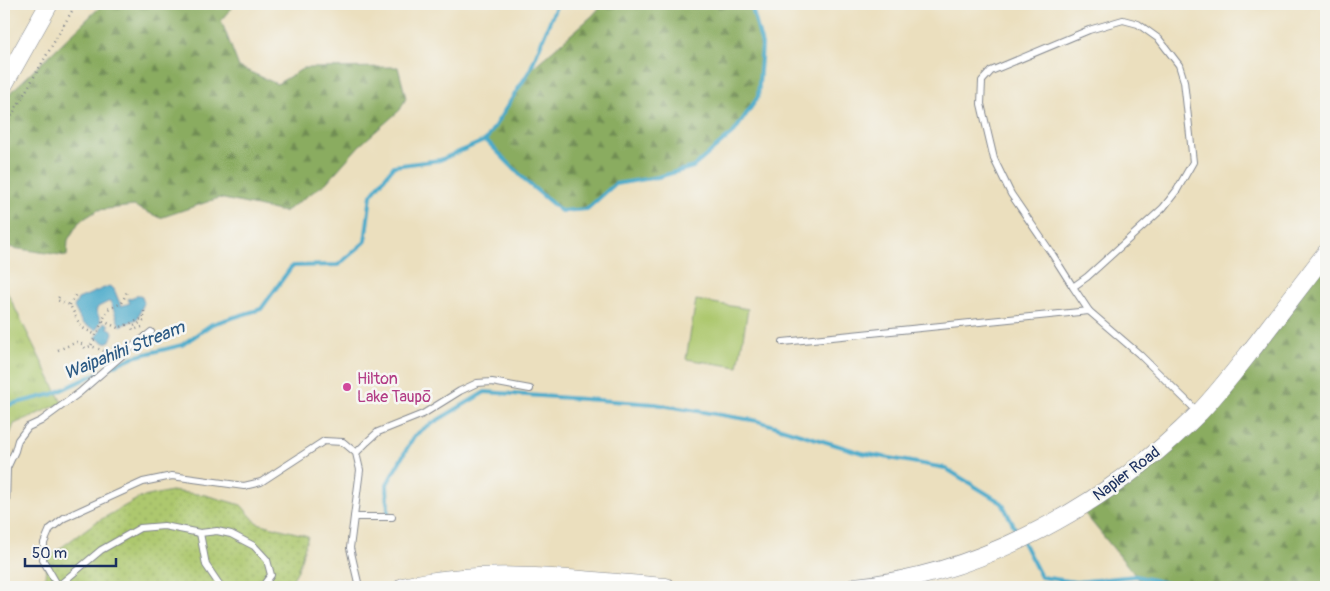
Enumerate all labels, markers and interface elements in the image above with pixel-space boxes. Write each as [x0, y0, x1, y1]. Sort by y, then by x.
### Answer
water label: Waipahihi Stream [60, 315, 189, 385]
place label: Hilton Lake Taupō [357, 369, 431, 407]
marker: Hilton Lake Taupō [341, 381, 353, 393]
street label: Napier Road [1089, 442, 1164, 506]
scale bar [25, 536, 116, 568]
text: 50 m [32, 544, 67, 563]

